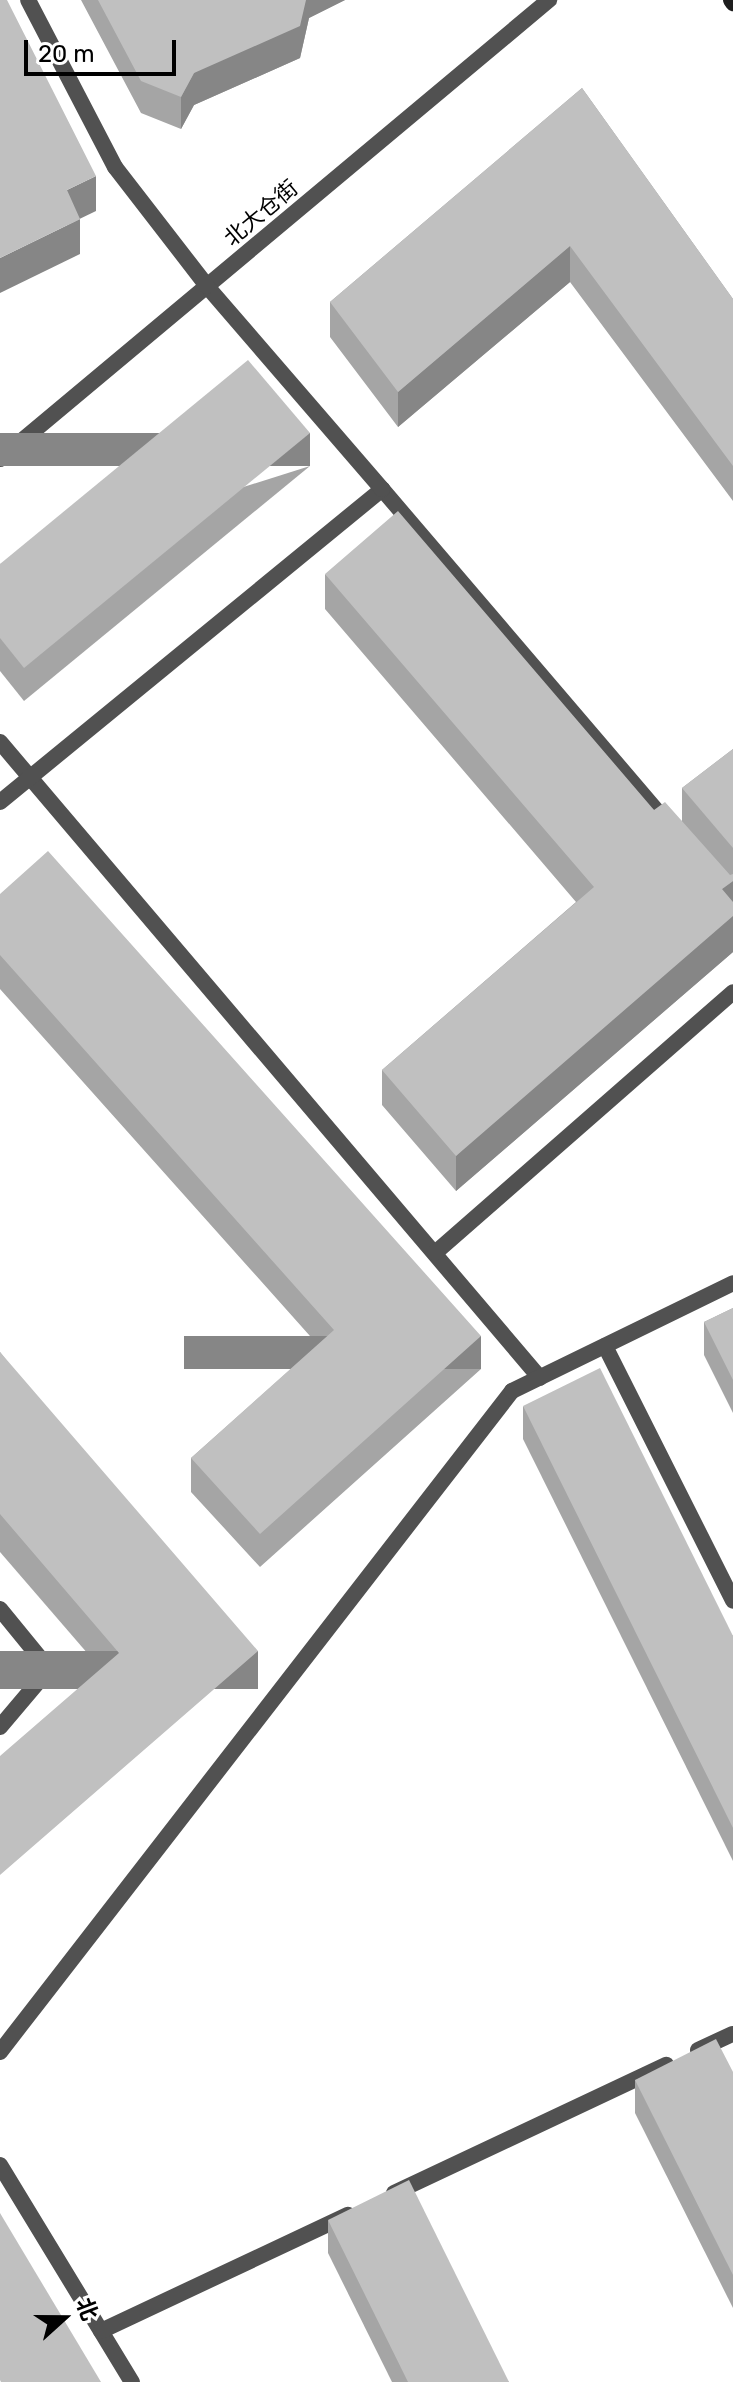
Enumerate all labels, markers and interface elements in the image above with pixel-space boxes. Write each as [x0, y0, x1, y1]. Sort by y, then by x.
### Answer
scale bar [28, 24, 180, 74]
text: 20 m [38, 40, 95, 68]
street label: 北大仓街 [219, 175, 303, 251]
north arrow [24, 2278, 104, 2358]
text: 北 [70, 2294, 103, 2324]

